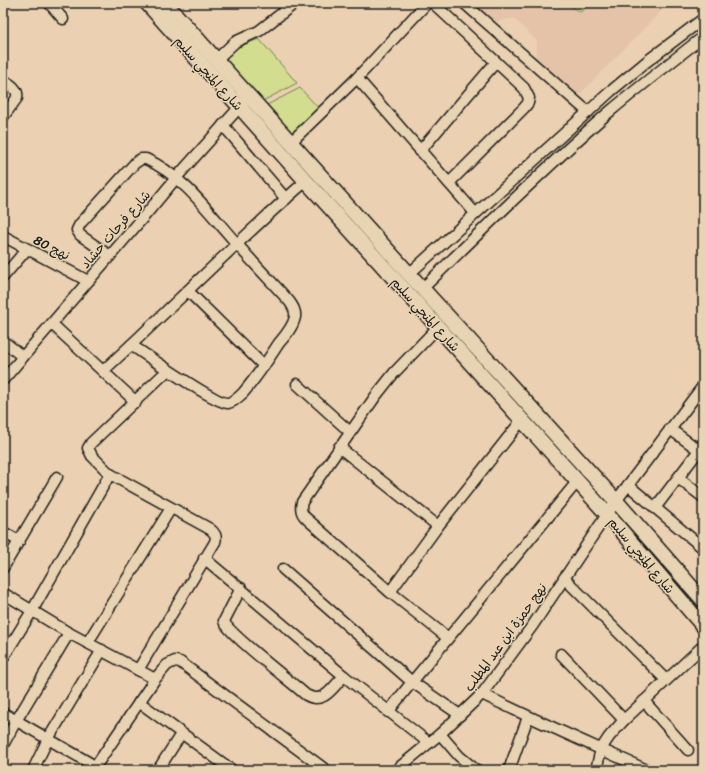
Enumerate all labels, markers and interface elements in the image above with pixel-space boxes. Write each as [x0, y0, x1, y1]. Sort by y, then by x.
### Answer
street label: شارع المنجي سليم [168, 30, 249, 116]
street label: شارع فرحات حشاد [74, 185, 156, 274]
street label: نهج 80 [29, 228, 74, 266]
street label: شارع المنجي سليم [385, 271, 466, 357]
street label: شارع المنجي سليم [602, 512, 681, 599]
street label: نهج حمزة ابن عبد المطلب [458, 578, 553, 697]

